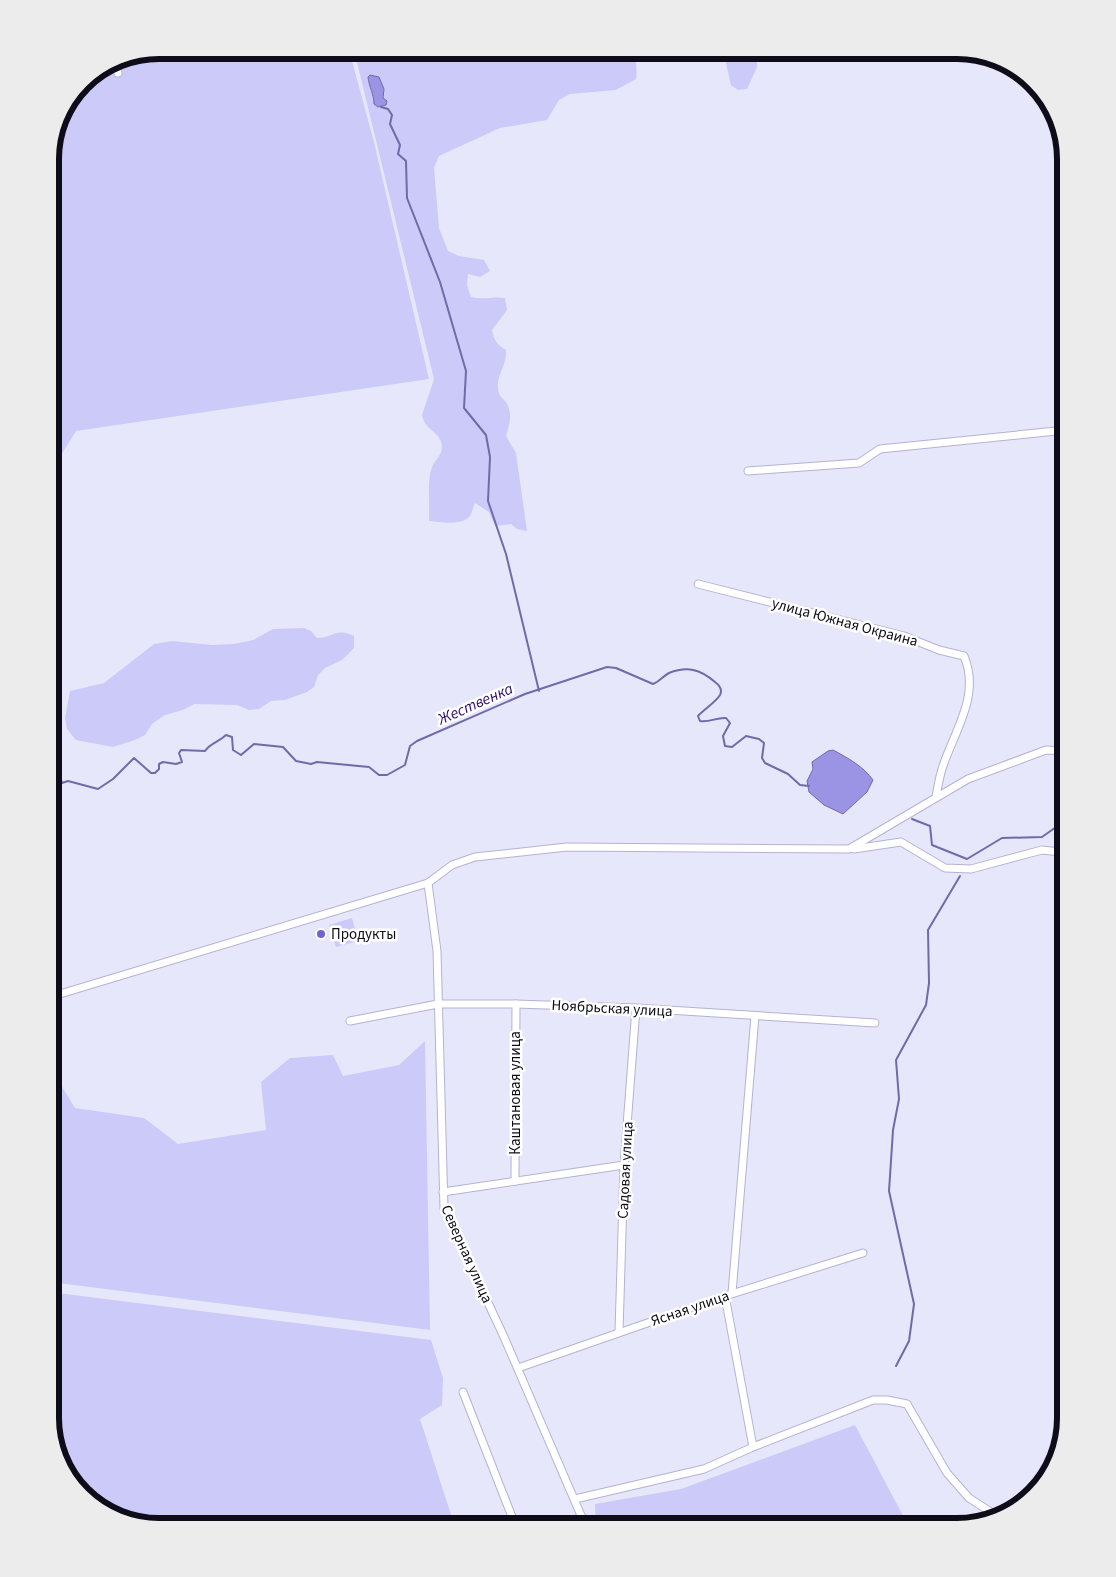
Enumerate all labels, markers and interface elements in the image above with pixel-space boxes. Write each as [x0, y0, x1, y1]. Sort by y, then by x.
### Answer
street label: улица Южная Окраина [769, 593, 920, 652]
water label: Жественка [433, 677, 517, 731]
place label: Продукты [331, 924, 396, 945]
marker: Продукты [315, 928, 327, 940]
street label: Ноябрьская улица [551, 995, 673, 1022]
street label: Каштановая улица [505, 1031, 526, 1155]
street label: Садовая улица [612, 1121, 639, 1219]
street label: Северная улица [436, 1202, 498, 1307]
street label: Ясная улица [648, 1285, 732, 1332]

